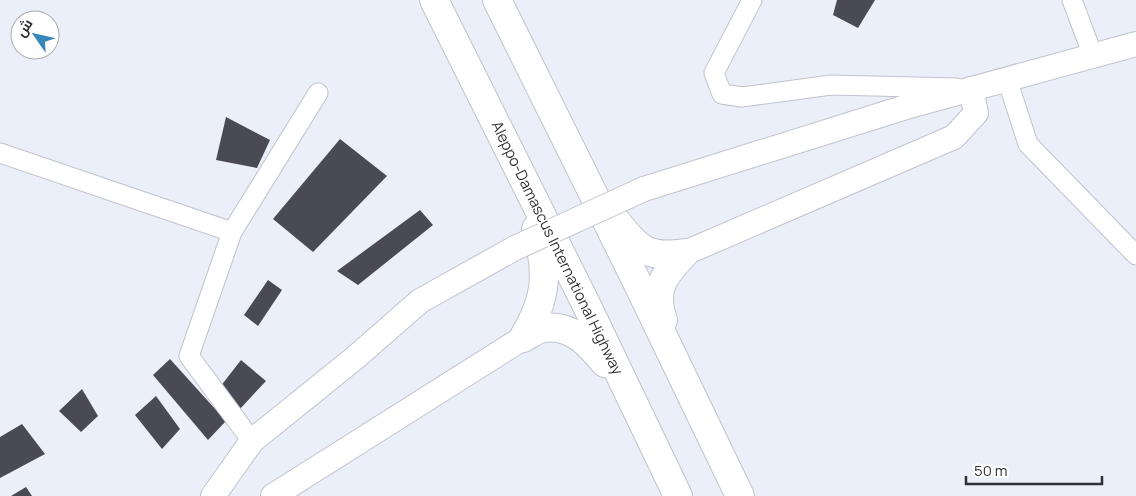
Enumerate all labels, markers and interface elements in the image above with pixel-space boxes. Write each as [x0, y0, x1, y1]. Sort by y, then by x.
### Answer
north arrow [10, 10, 60, 60]
text: ش [11, 15, 37, 40]
street label: Aleppo-Damascus International Highway [487, 117, 628, 378]
scale bar [966, 454, 1102, 486]
text: 50 m [974, 460, 1008, 481]

